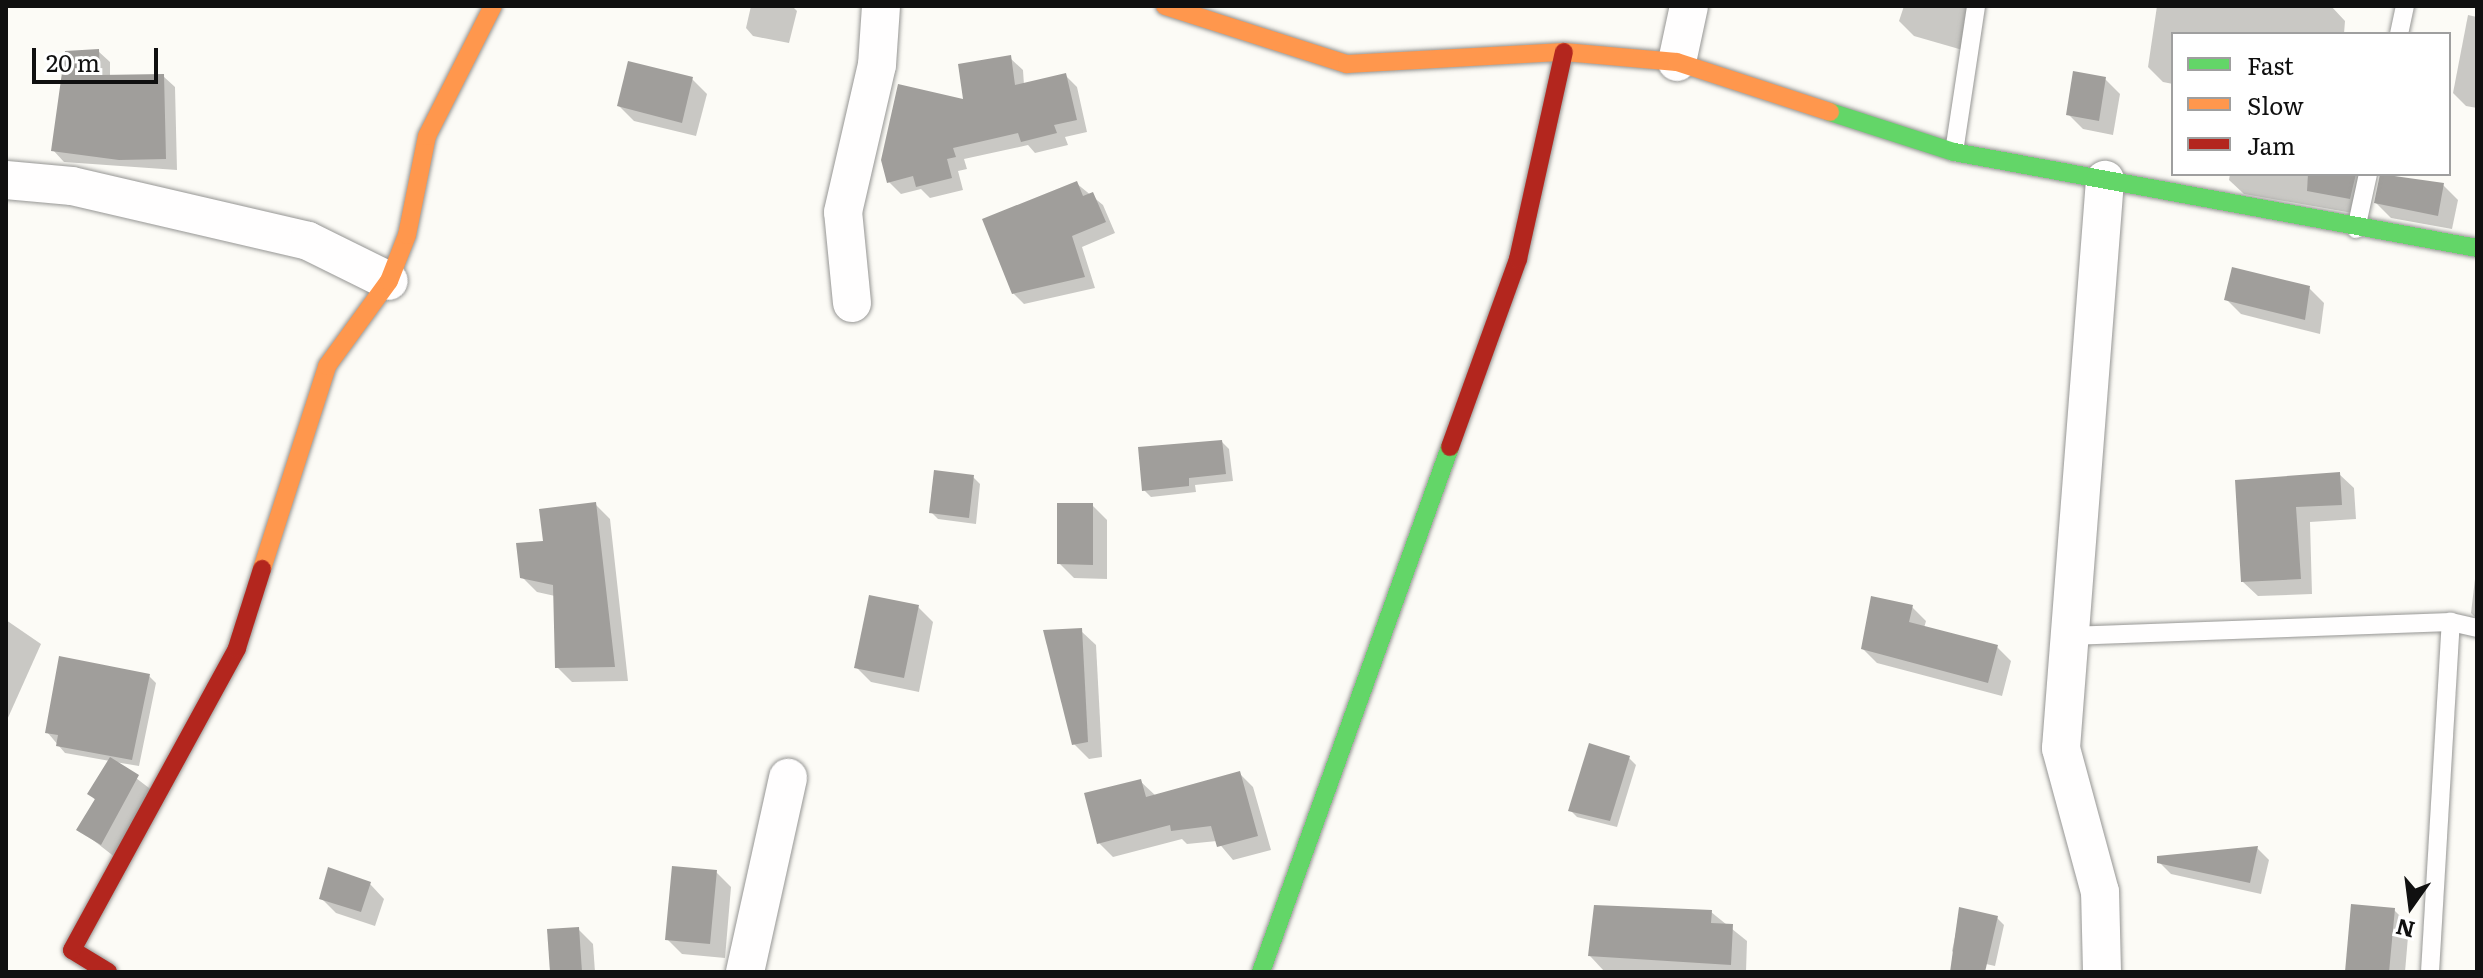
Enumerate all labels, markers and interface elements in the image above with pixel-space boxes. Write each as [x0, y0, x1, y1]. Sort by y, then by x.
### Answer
scale bar [36, 32, 162, 82]
legend [2171, 32, 2451, 176]
text: 20 m [46, 44, 100, 79]
text: Fast [2247, 47, 2294, 82]
text: Slow [2247, 87, 2304, 122]
text: Jam [2247, 127, 2295, 162]
north arrow [2371, 866, 2451, 946]
text: N [2392, 912, 2418, 948]

